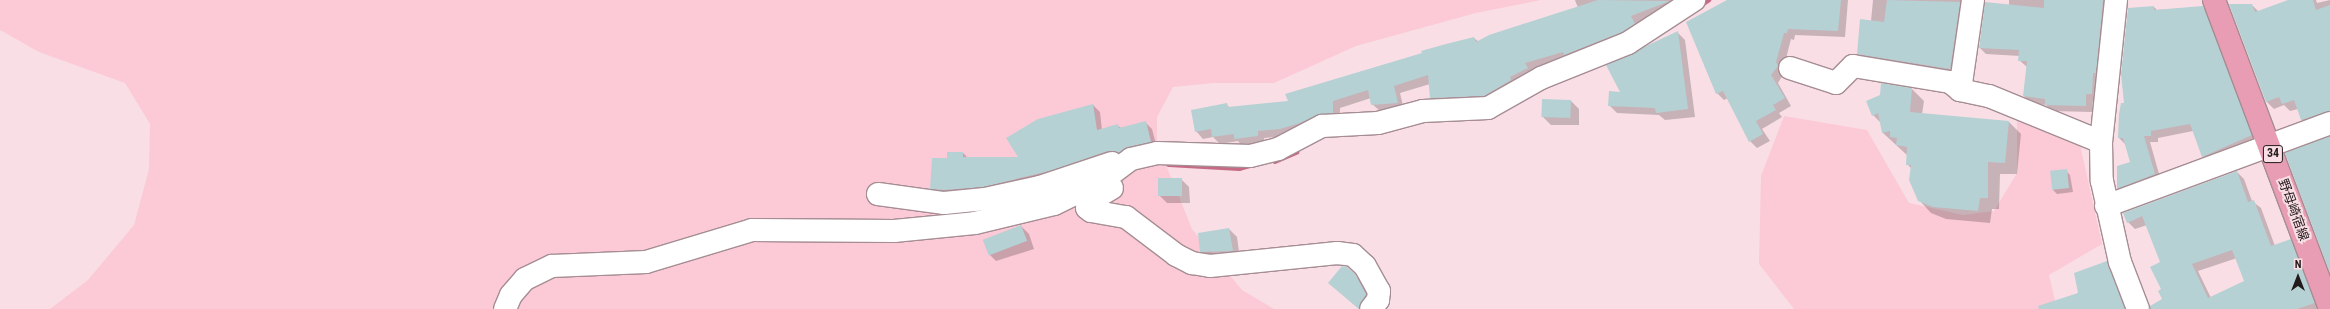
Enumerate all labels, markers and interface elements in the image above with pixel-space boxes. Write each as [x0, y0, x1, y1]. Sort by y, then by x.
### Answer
road number: 34 [2262, 144, 2284, 164]
street label: 野母崎宿線 [2275, 177, 2311, 243]
north arrow [2278, 257, 2318, 297]
text: N [2295, 258, 2301, 271]

